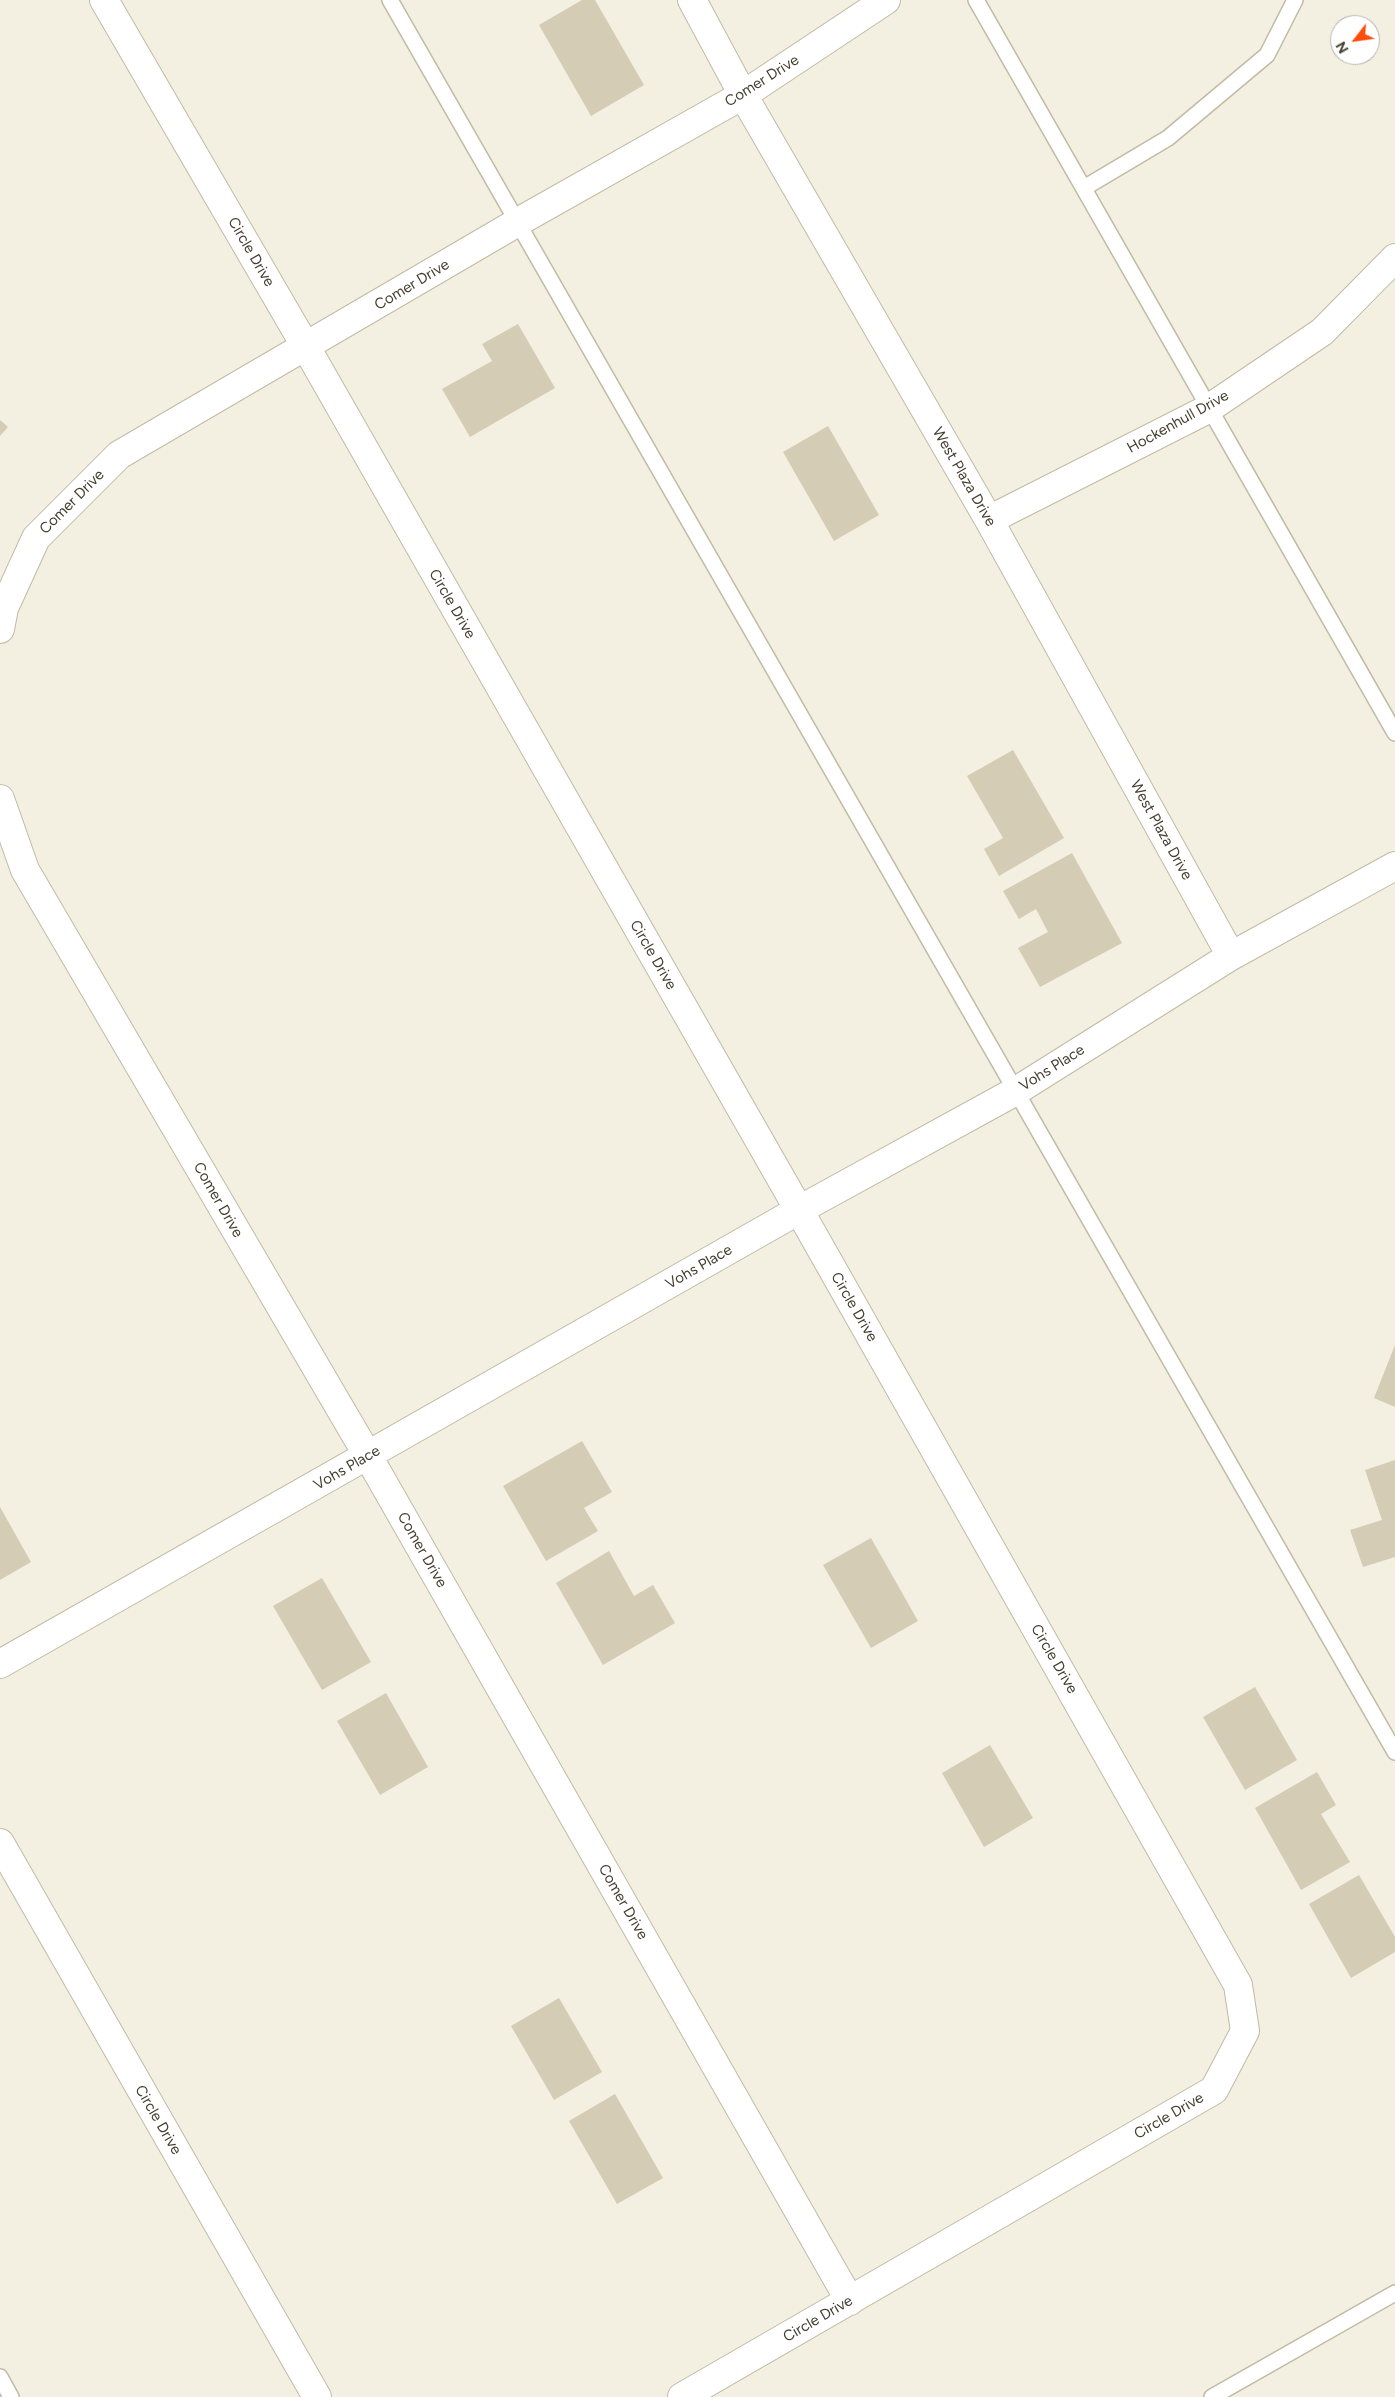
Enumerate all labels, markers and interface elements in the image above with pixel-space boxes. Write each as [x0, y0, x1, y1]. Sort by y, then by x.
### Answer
north arrow [1330, 15, 1380, 65]
text: N [1332, 38, 1353, 56]
street label: Comer Drive [722, 51, 802, 111]
street label: Circle Drive [224, 214, 278, 290]
street label: Comer Drive [371, 256, 453, 314]
street label: Hockenhull Drive [1124, 387, 1232, 457]
street label: West Plaza Drive [928, 424, 1000, 530]
street label: Comer Drive [36, 466, 108, 538]
street label: Circle Drive [425, 566, 479, 642]
street label: West Plaza Drive [1126, 777, 1196, 883]
street label: Circle Drive [626, 917, 680, 993]
street label: Vohs Place [1016, 1041, 1088, 1095]
street label: Comer Drive [189, 1159, 247, 1241]
street label: Vohs Place [663, 1241, 735, 1293]
street label: Circle Drive [827, 1269, 881, 1345]
street label: Vohs Place [311, 1442, 383, 1494]
street label: Comer Drive [393, 1509, 451, 1591]
street label: Circle Drive [1027, 1621, 1081, 1697]
street label: Comer Drive [594, 1861, 652, 1943]
street label: Circle Drive [131, 2082, 185, 2158]
street label: Circle Drive [1131, 2089, 1207, 2143]
street label: Circle Drive [780, 2292, 856, 2346]

